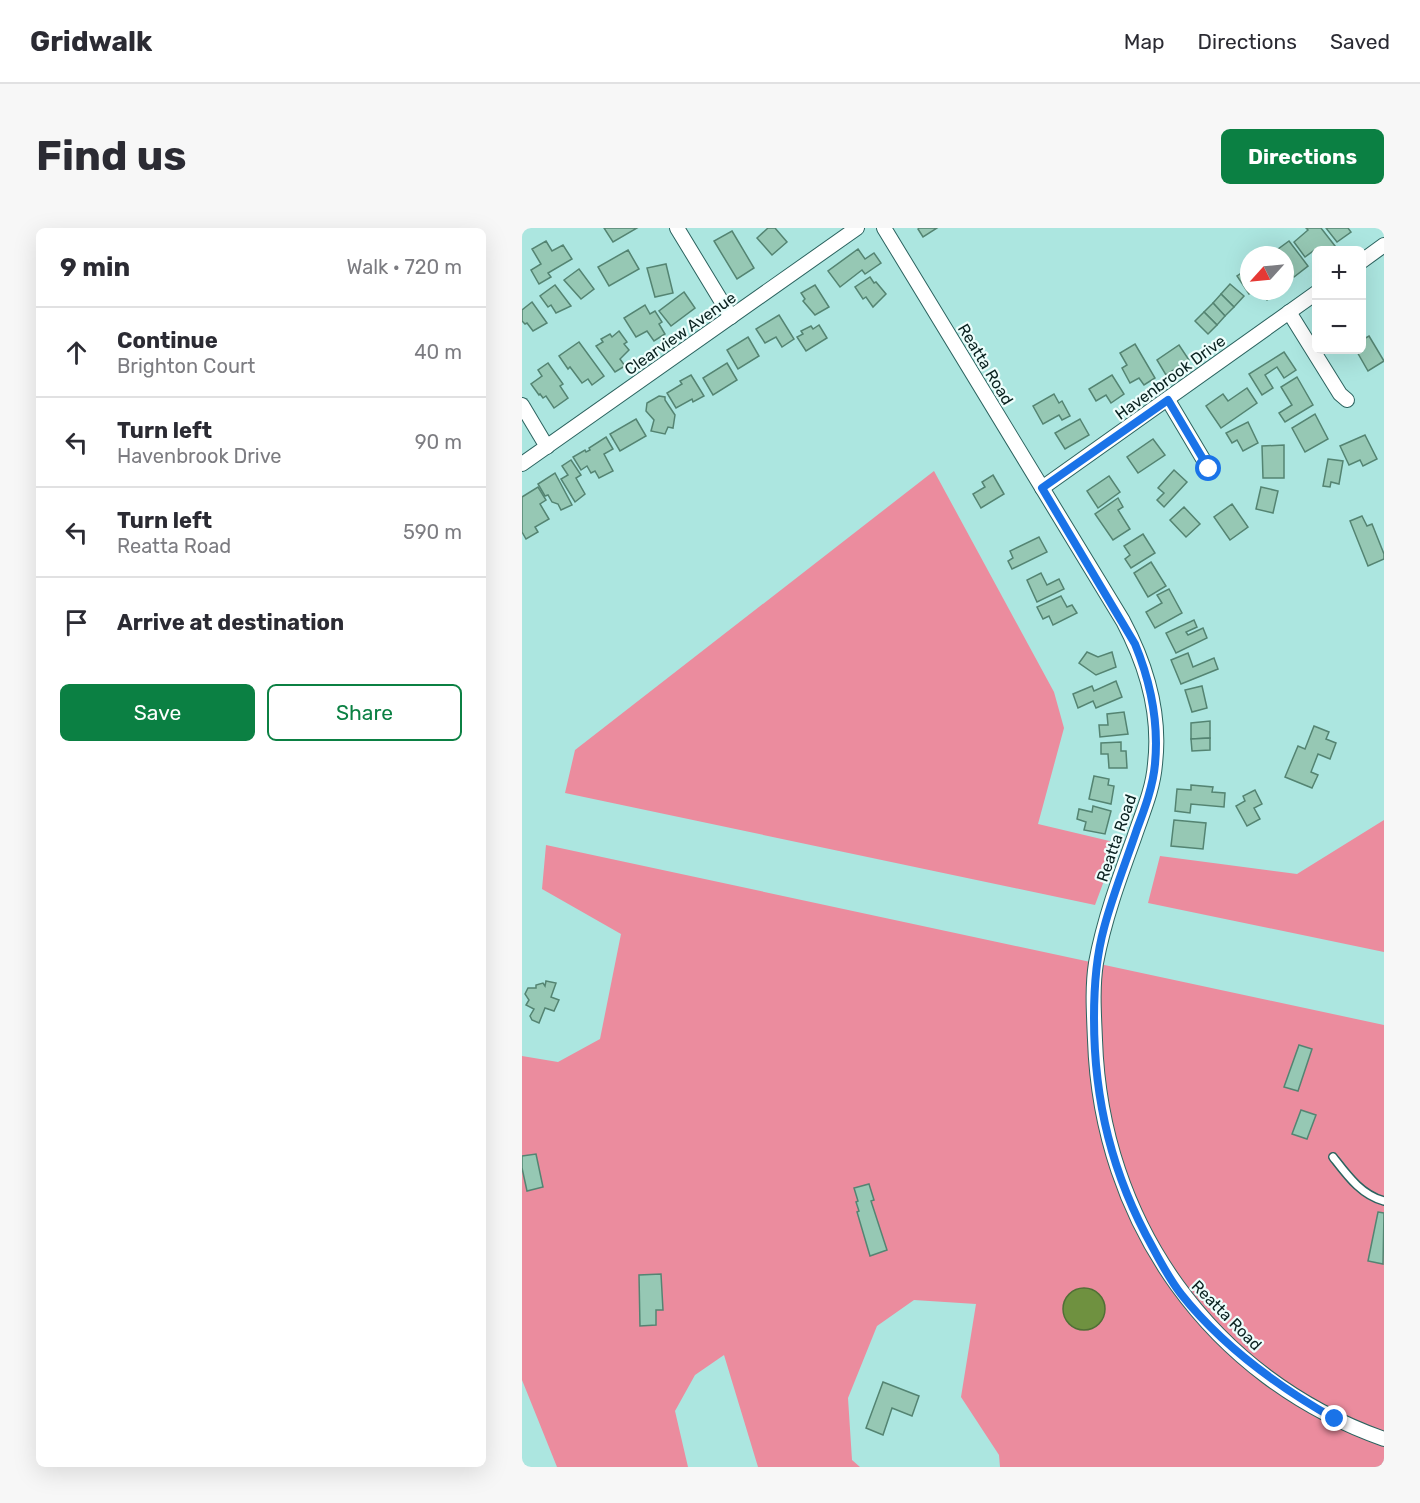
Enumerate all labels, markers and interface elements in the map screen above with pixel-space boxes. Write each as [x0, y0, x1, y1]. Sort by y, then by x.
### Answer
text: Gridwalk [30, 25, 152, 58]
text: Map [1124, 29, 1165, 54]
text: Directions [1198, 29, 1297, 54]
text: Saved [1330, 29, 1390, 54]
button: Directions [1221, 129, 1384, 184]
text: Find us [36, 131, 187, 181]
north arrow [1240, 246, 1294, 300]
map controls [1312, 246, 1366, 354]
button: + [1312, 246, 1366, 300]
text: 9 min [60, 252, 130, 283]
text: Walk · 720 m [347, 255, 462, 279]
street label: Clearview Avenue [621, 288, 740, 379]
button: − [1312, 300, 1366, 354]
street label: Reatta Road [954, 320, 1017, 408]
text: Continue [117, 327, 218, 354]
street label: Havenbrook Drive [1111, 331, 1229, 424]
icon: ahead [60, 336, 93, 369]
text: 40 m [414, 340, 462, 364]
text: Brighton Court [117, 354, 255, 378]
text: Turn left [117, 417, 212, 444]
icon: left [60, 426, 93, 459]
text: 90 m [415, 430, 462, 454]
text: Havenbrook Drive [117, 444, 282, 468]
route start [1195, 455, 1221, 481]
text: Turn left [117, 507, 212, 534]
icon: left [60, 516, 93, 549]
text: 590 m [403, 520, 462, 544]
text: Reatta Road [117, 534, 231, 558]
icon: arrive [60, 606, 93, 639]
text: Arrive at destination [117, 609, 344, 636]
button: Save [60, 684, 255, 741]
button: Share [267, 684, 462, 741]
street label: Reatta Road [1093, 792, 1140, 884]
street label: Reatta Road [1188, 1276, 1266, 1354]
route end [1321, 1405, 1347, 1431]

